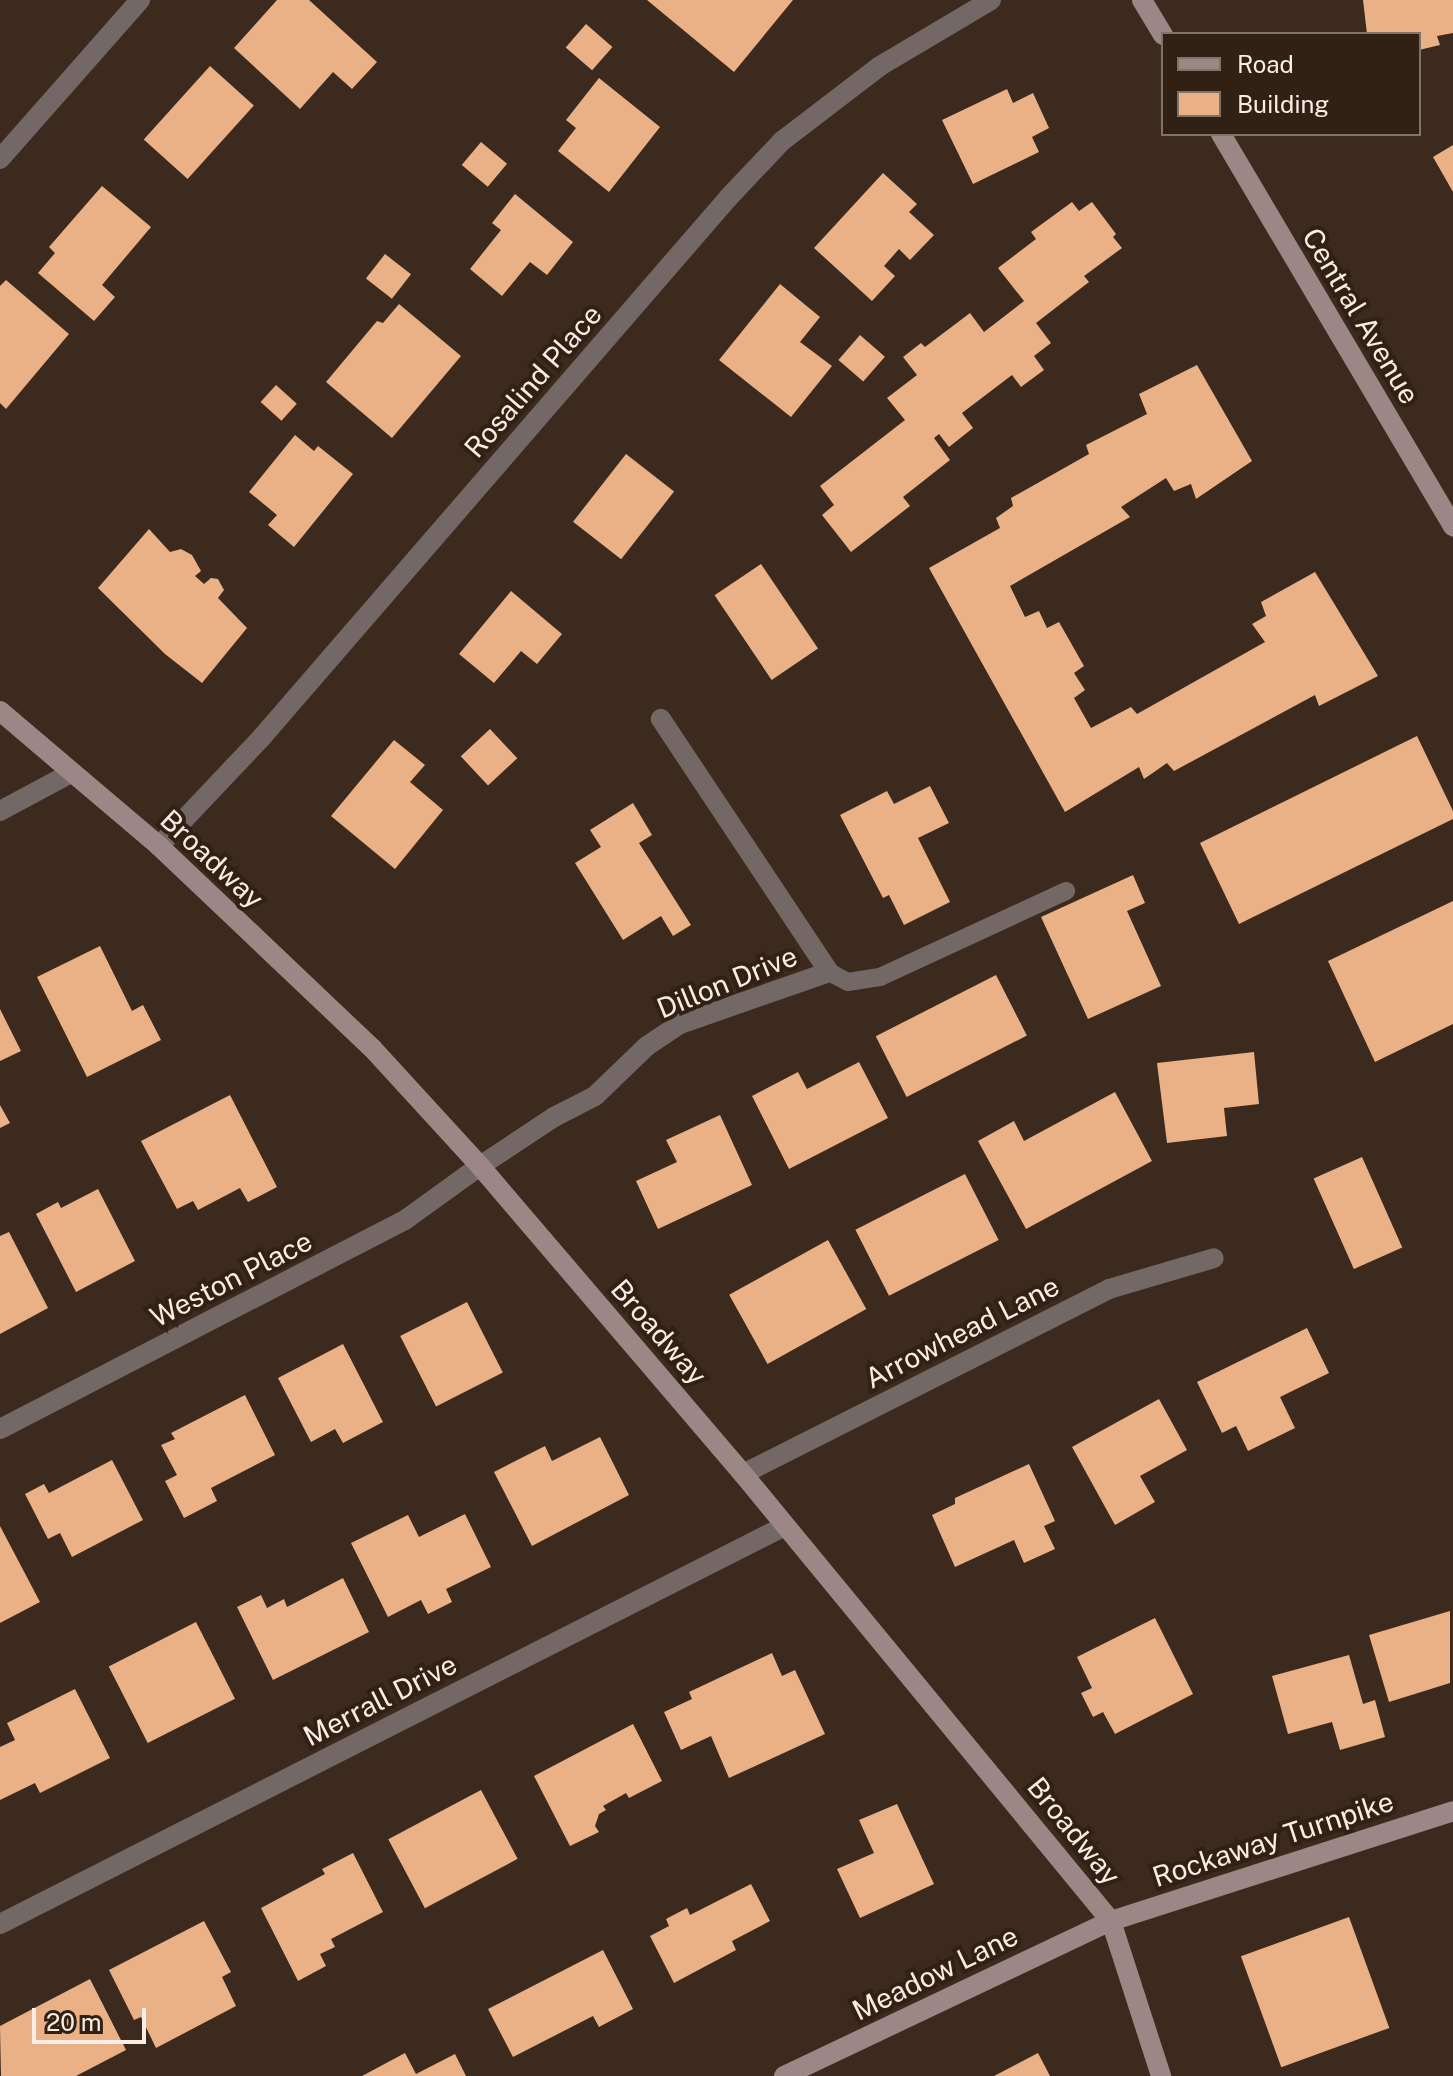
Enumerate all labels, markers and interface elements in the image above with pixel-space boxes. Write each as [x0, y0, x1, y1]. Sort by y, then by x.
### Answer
legend [1161, 32, 1421, 136]
text: Road [1237, 50, 1294, 78]
text: Building [1237, 90, 1329, 118]
street label: Central Avenue [1295, 222, 1427, 410]
street label: Rosalind Place [457, 298, 609, 464]
street label: Broadway [153, 803, 271, 915]
street label: Dillon Drive [652, 939, 802, 1025]
street label: Weston Place [145, 1224, 317, 1334]
street label: Arrowhead Lane [859, 1269, 1065, 1395]
street label: Broadway [604, 1272, 714, 1392]
street label: Merrall Drive [298, 1647, 462, 1753]
street label: Broadway [1020, 1770, 1128, 1892]
street label: Rockaway Turnpike [1148, 1784, 1398, 1894]
street label: Meadow Lane [847, 1918, 1023, 2028]
scale bar [36, 1992, 150, 2042]
text: 20 m [46, 2008, 102, 2036]

